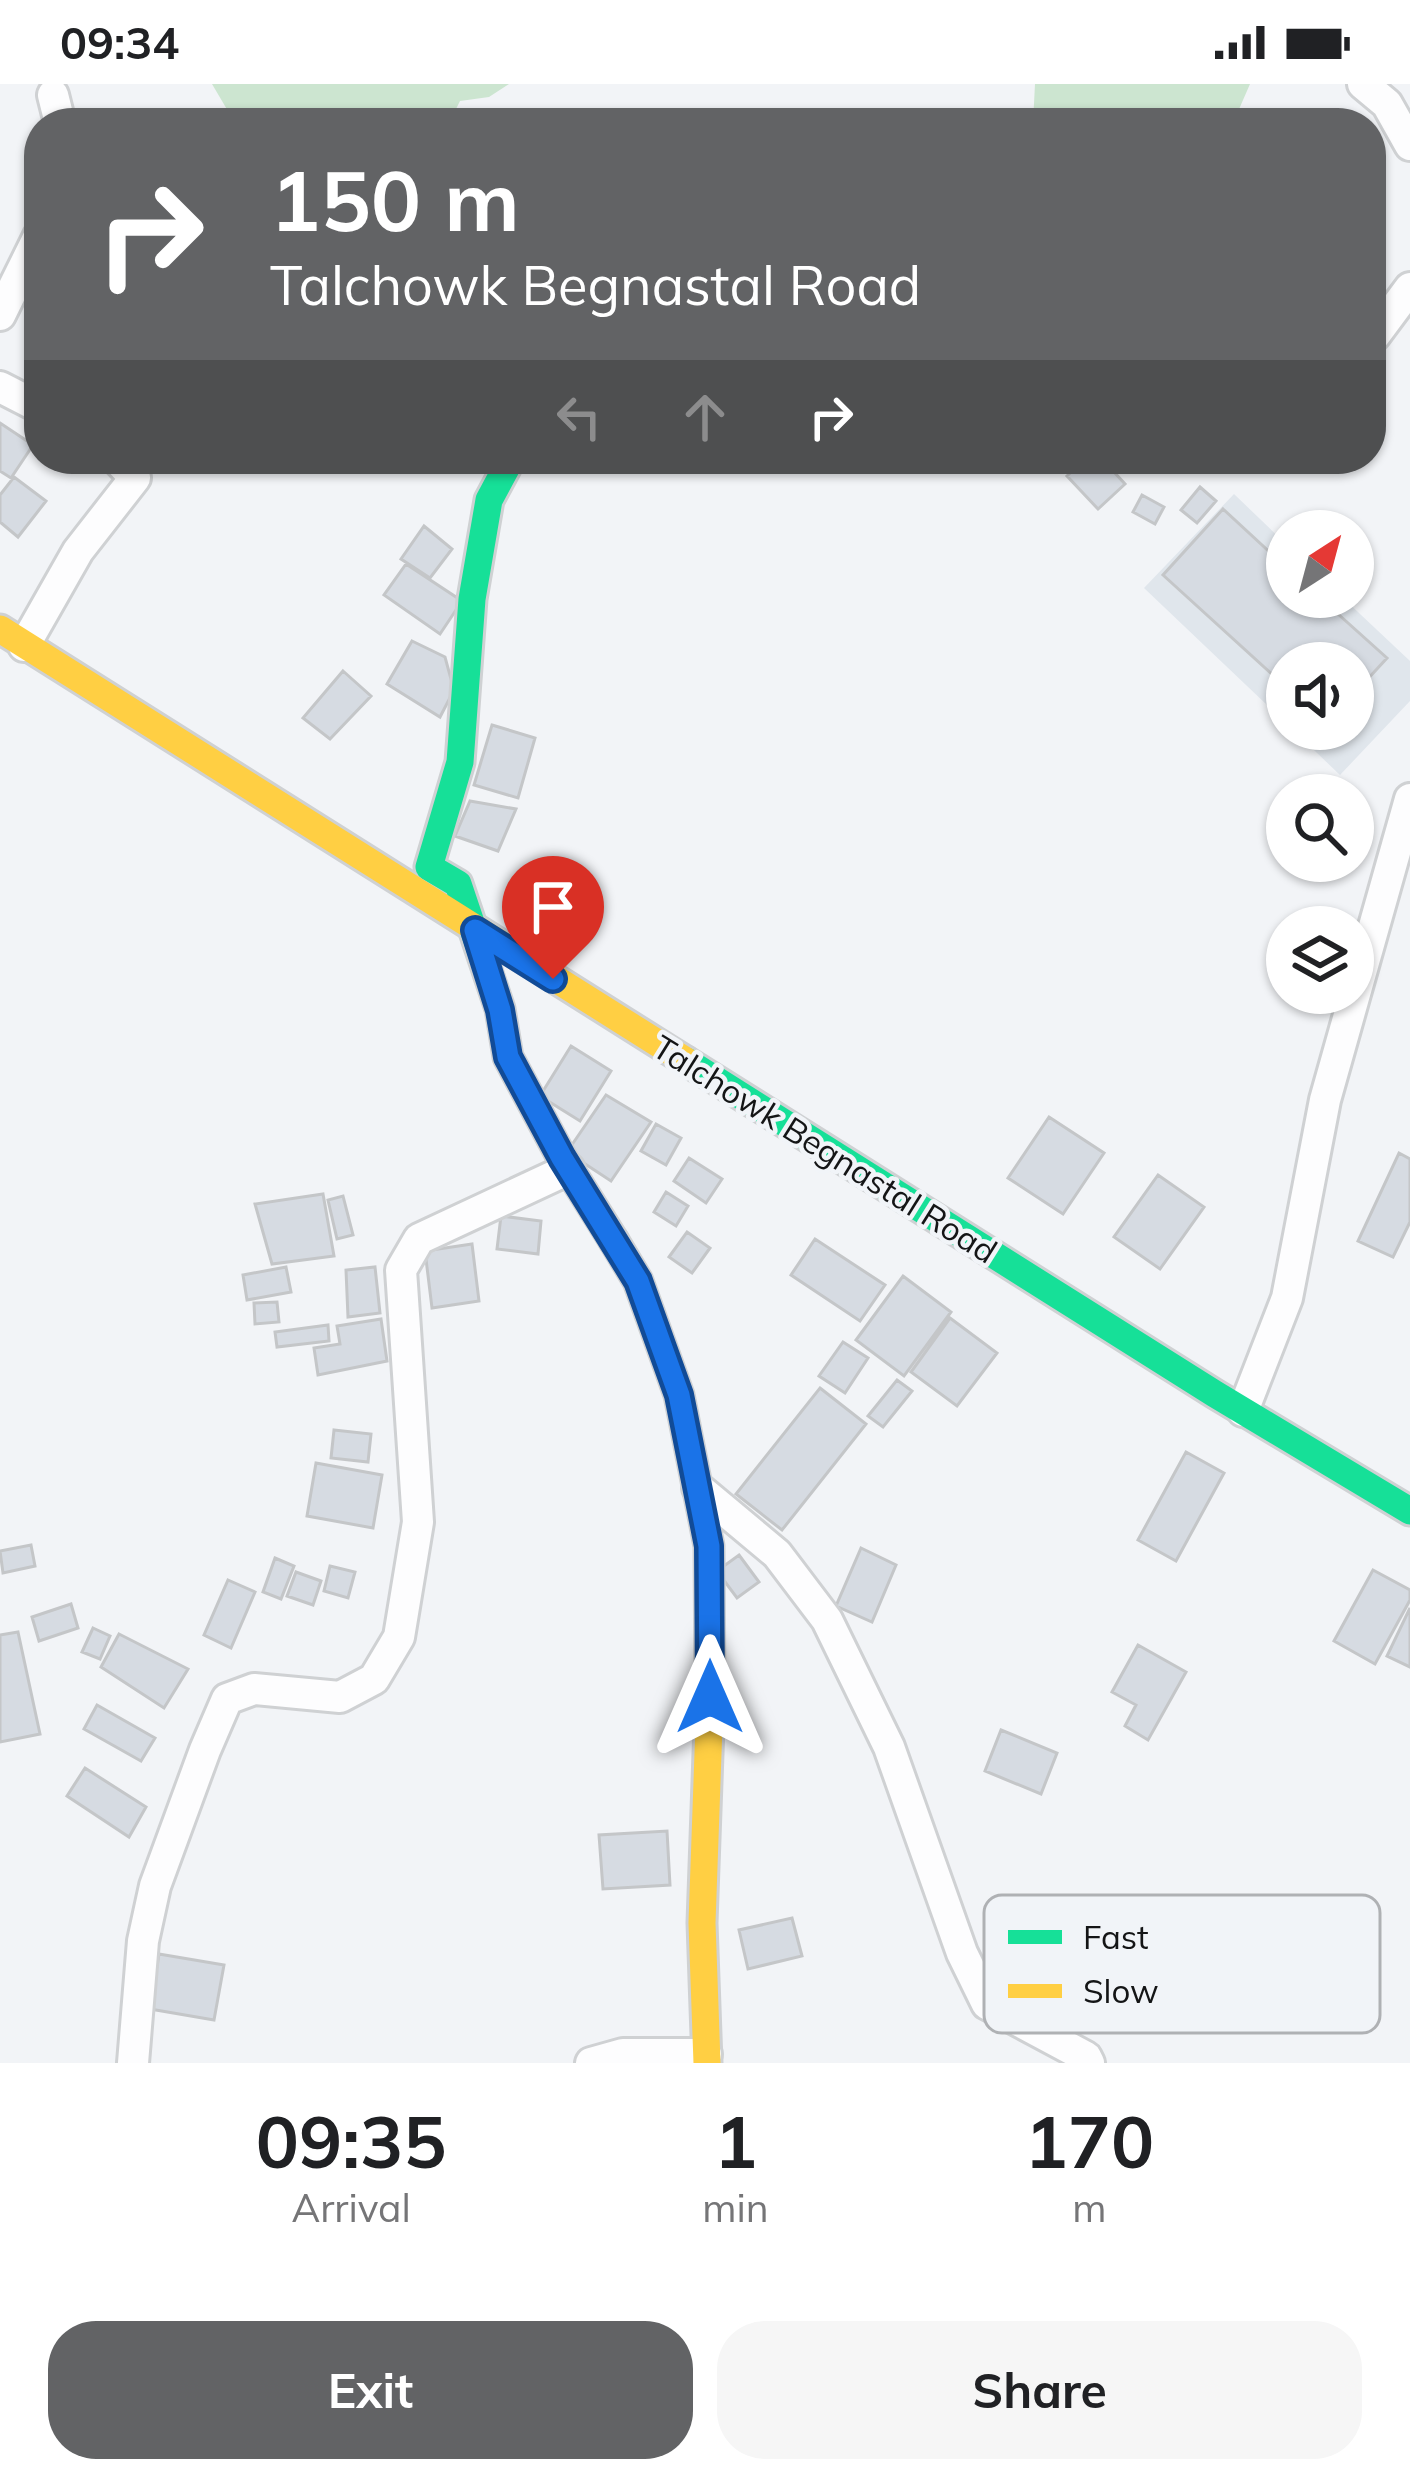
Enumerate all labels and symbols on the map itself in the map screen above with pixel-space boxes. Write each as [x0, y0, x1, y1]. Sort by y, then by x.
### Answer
north arrow [1266, 510, 1374, 618]
pin [502, 856, 604, 979]
street label: Talchowk Begnastal Road [646, 1026, 1005, 1271]
position arrow [647, 1634, 773, 1760]
legend [984, 1895, 1380, 2033]
text: Fast [1083, 1916, 1148, 1957]
text: Slow [1083, 1970, 1159, 2011]

